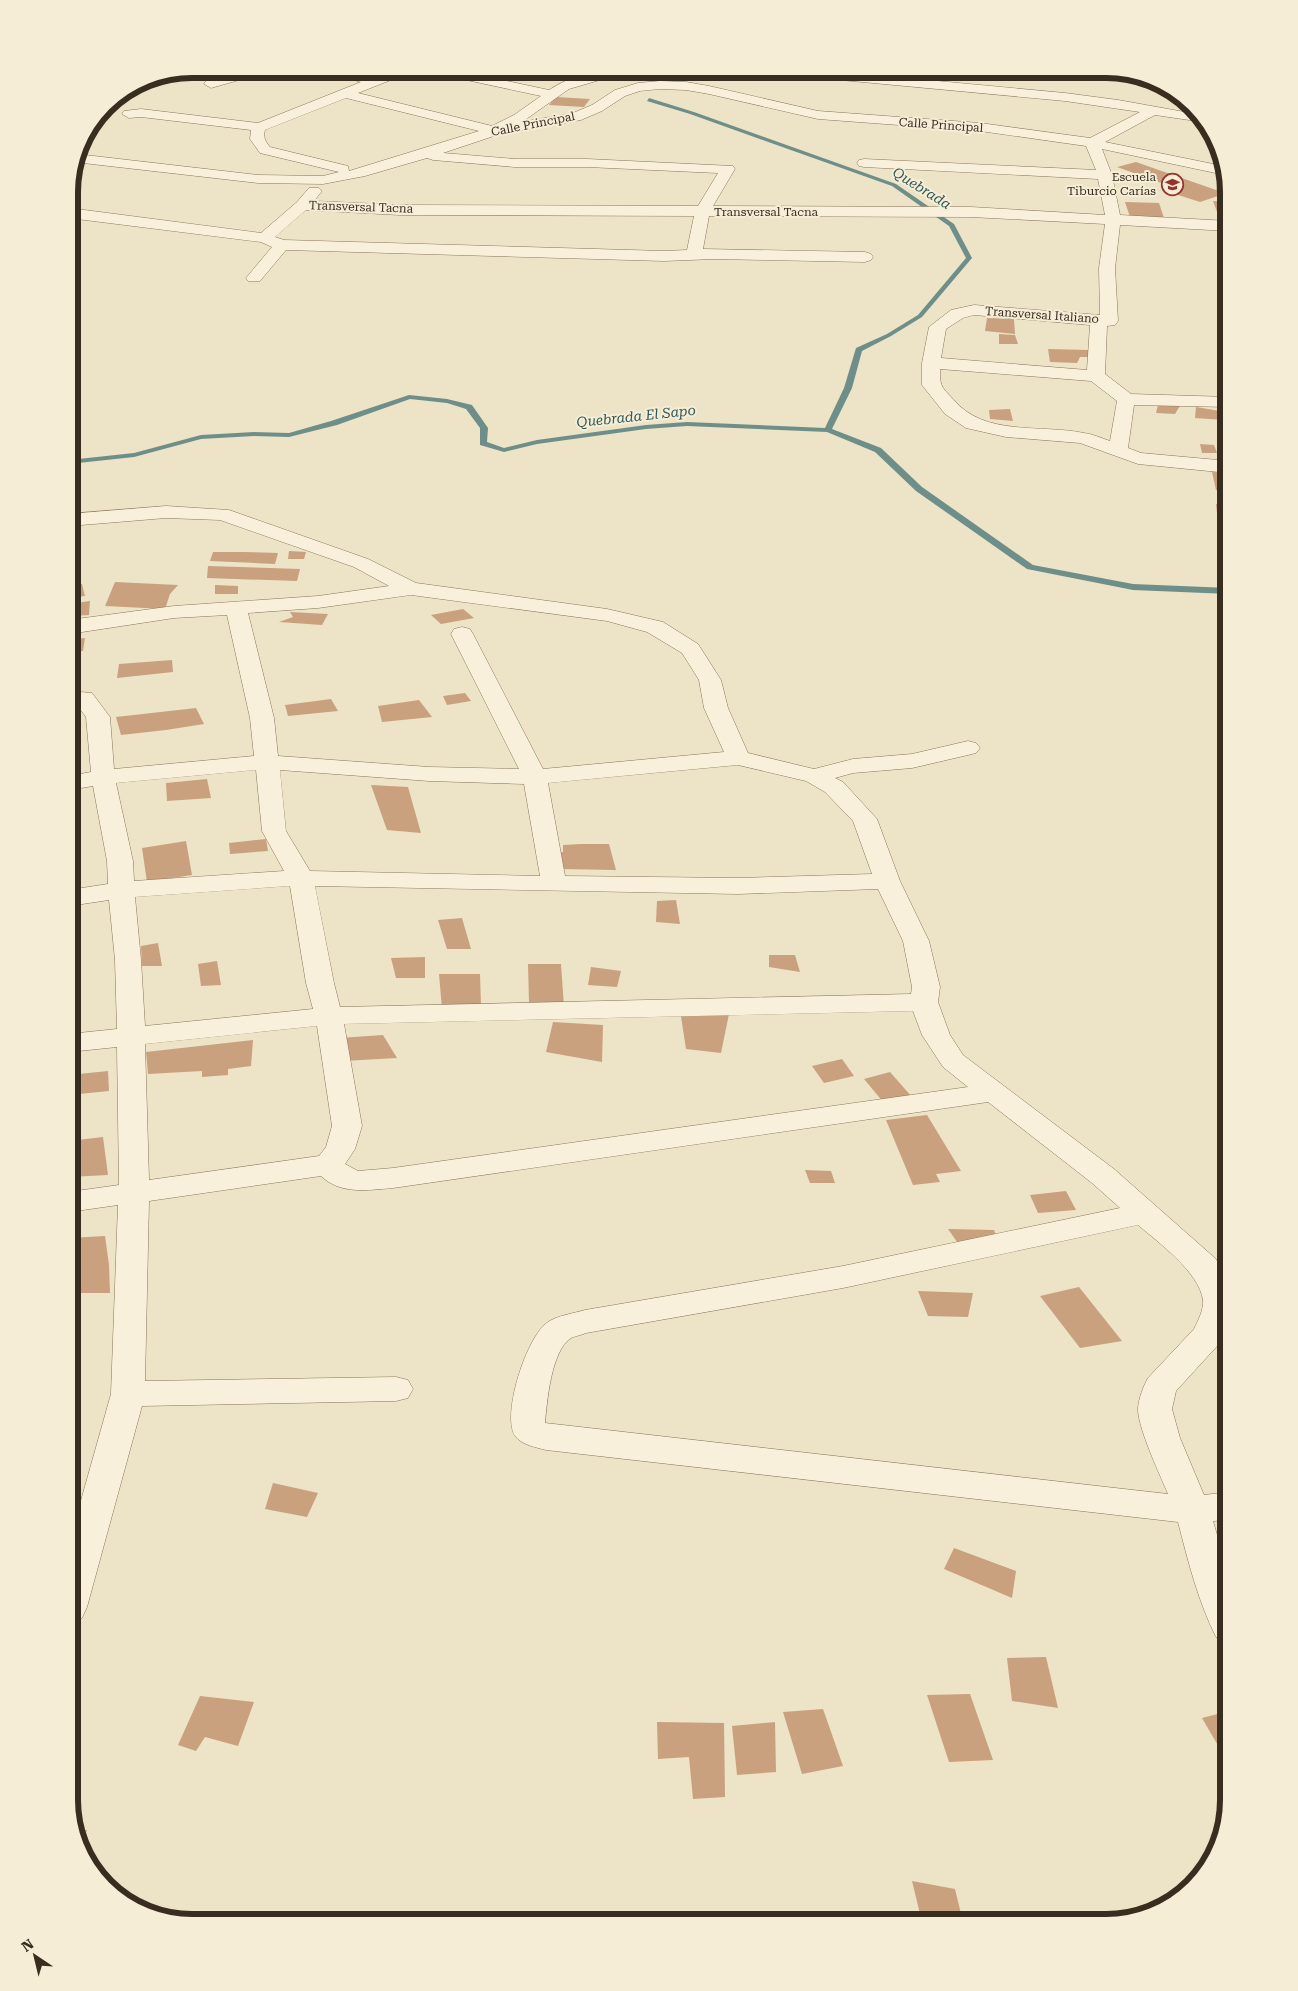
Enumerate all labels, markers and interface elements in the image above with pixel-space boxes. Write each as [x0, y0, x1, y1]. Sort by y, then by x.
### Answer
street label: Calle Principal [490, 109, 576, 139]
street label: Calle Principal [898, 115, 984, 135]
water label: Quebrada [890, 164, 954, 212]
place label: Escuela Tiburcio Carías [1067, 170, 1156, 198]
school or university icon: Escuela Tiburcio Carías [1160, 172, 1184, 196]
street label: Transversal Tacna [309, 198, 414, 216]
street label: Transversal Tacna [714, 205, 819, 219]
street label: Transversal Italiano [985, 304, 1099, 326]
water label: Quebrada El Sapo [576, 402, 696, 430]
north arrow [10, 1931, 60, 1981]
text: N [19, 1936, 37, 1955]

